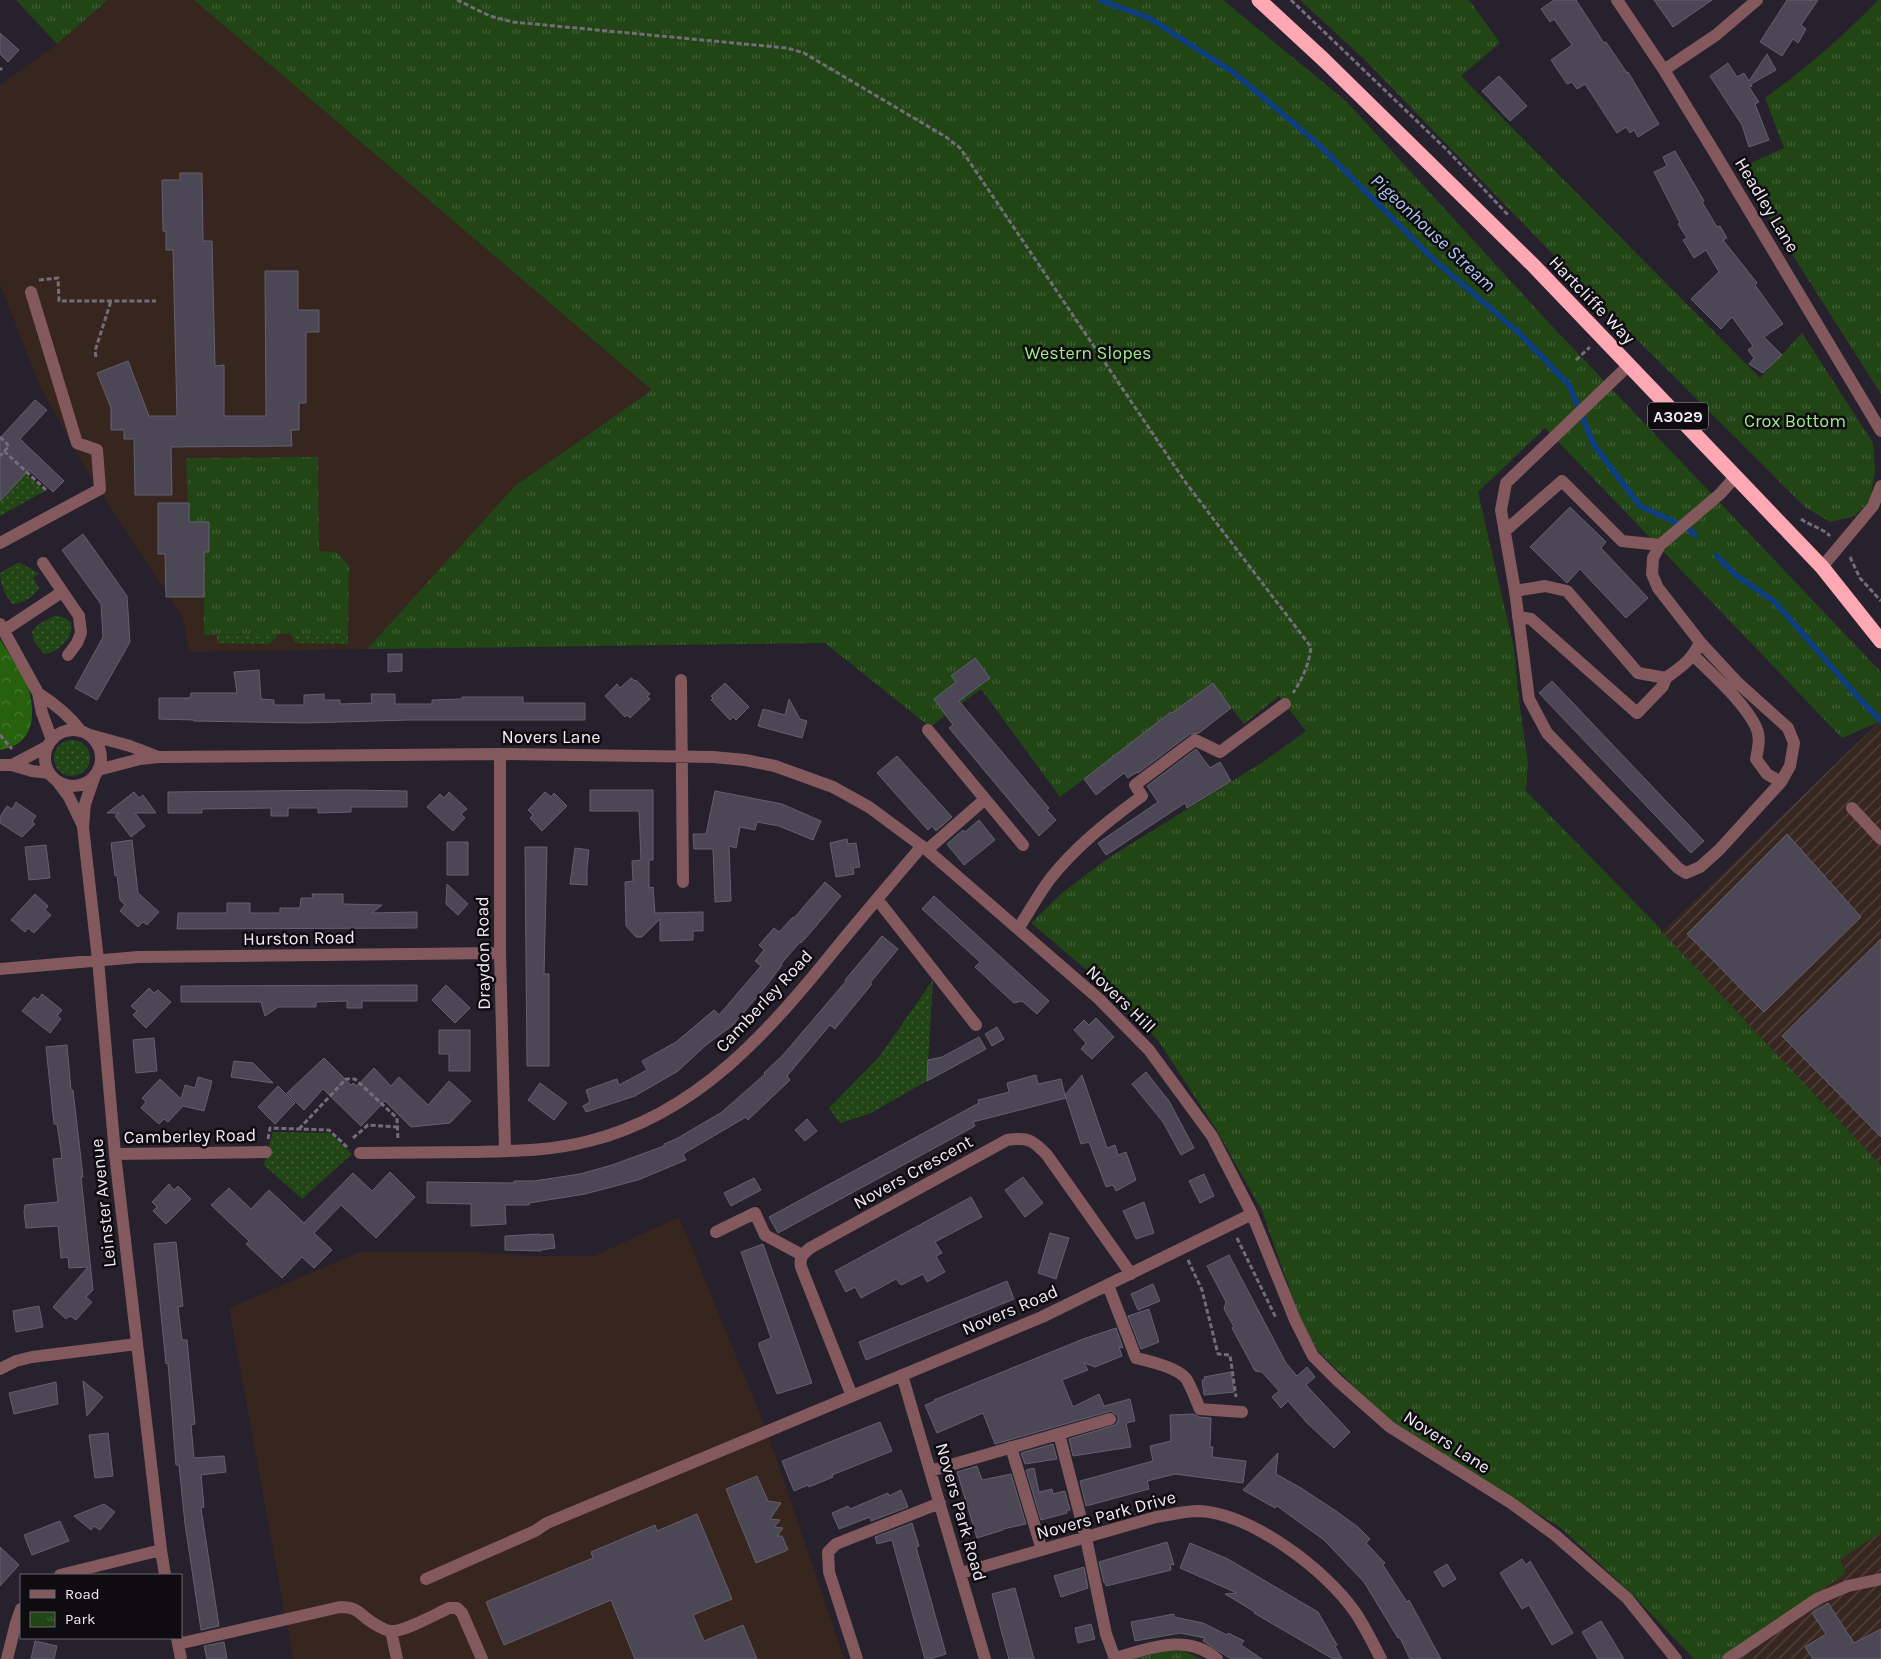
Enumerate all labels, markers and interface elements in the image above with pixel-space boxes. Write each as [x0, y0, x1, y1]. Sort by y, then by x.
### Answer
street label: Headley Lane [1730, 153, 1804, 257]
water label: Pigeonhouse Stream [1366, 170, 1500, 296]
street label: Hartcliffe Way [1544, 251, 1640, 349]
park label: Western Slopes [1025, 342, 1151, 364]
road number: A3029 [1648, 402, 1708, 430]
park label: Crox Bottom [1744, 410, 1846, 432]
street label: Novers Lane [501, 726, 601, 748]
street label: Draydon Road [471, 896, 495, 1010]
street label: Hurston Road [243, 926, 355, 950]
street label: Camberley Road [711, 945, 817, 1057]
street label: Novers Hill [1082, 960, 1160, 1038]
street label: Camberley Road [124, 1124, 256, 1148]
street label: Novers Crescent [849, 1130, 977, 1214]
street label: Leinster Avenue [85, 1138, 121, 1268]
street label: Novers Road [959, 1280, 1061, 1340]
street label: Novers Lane [1399, 1406, 1495, 1478]
street label: Novers Park Road [931, 1440, 991, 1584]
street label: Novers Park Drive [1034, 1486, 1178, 1544]
legend [20, 1574, 182, 1639]
text: Road [65, 1585, 100, 1603]
text: Park [65, 1610, 95, 1628]

